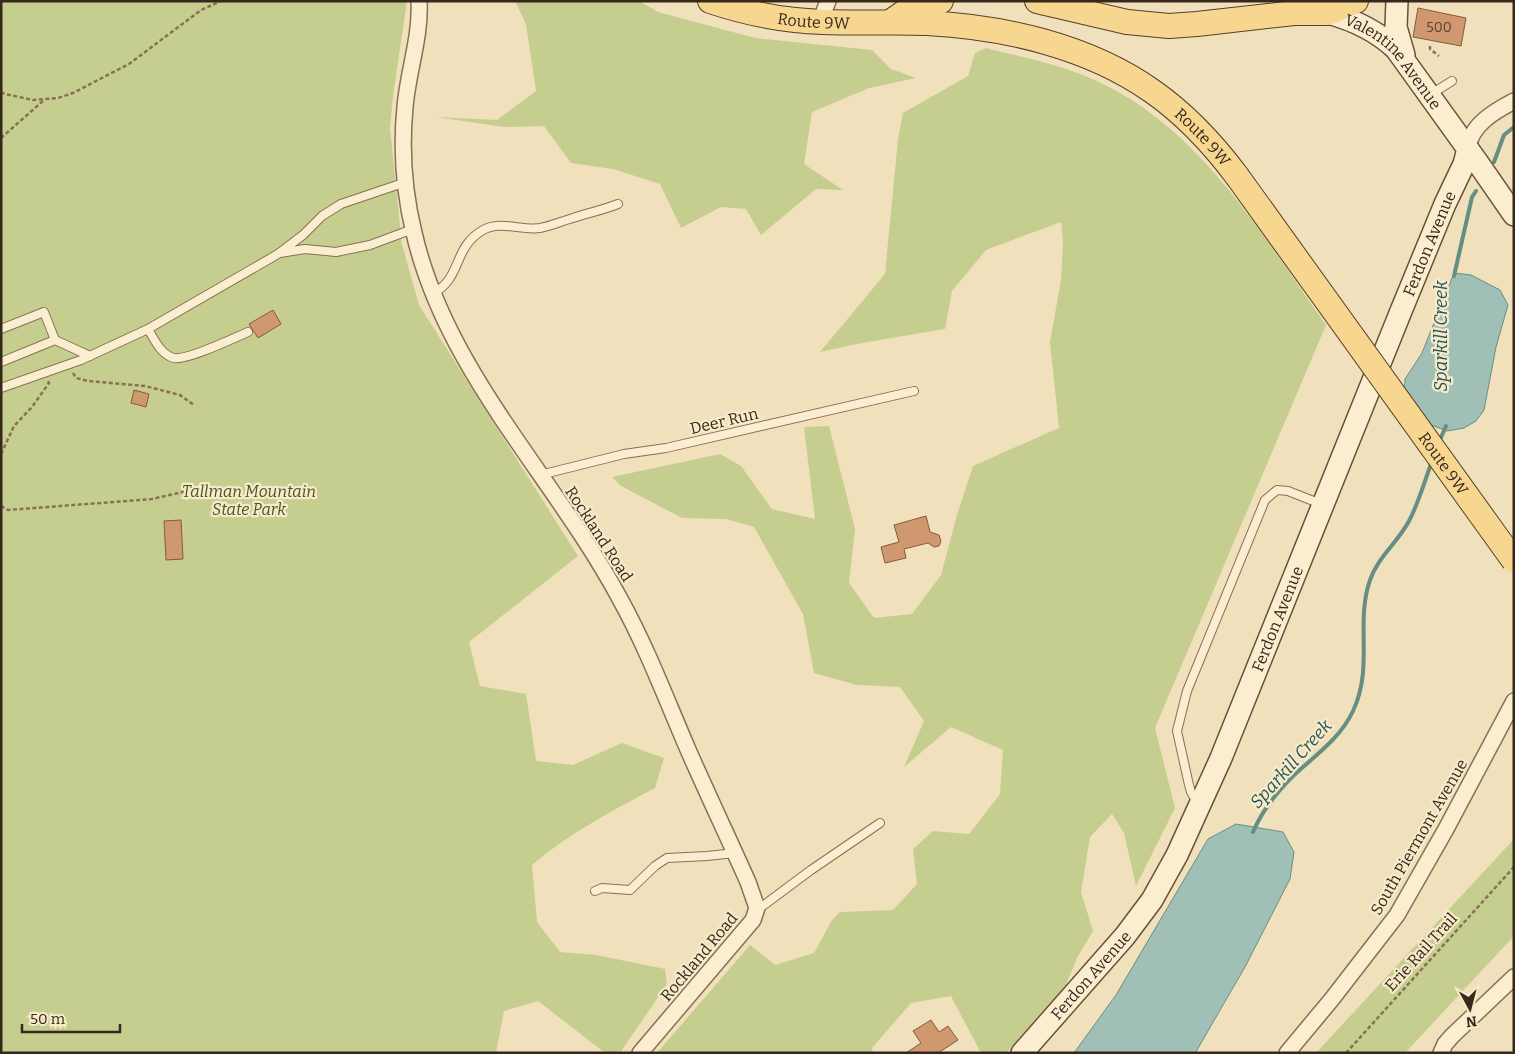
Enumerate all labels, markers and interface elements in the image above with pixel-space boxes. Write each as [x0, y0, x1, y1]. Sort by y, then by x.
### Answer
street label: Route 9W [776, 8, 851, 32]
street label: Valentine Avenue [1342, 10, 1446, 113]
house number: 500 [1426, 19, 1452, 36]
street label: Route 9W [1171, 104, 1235, 170]
street label: Ferdon Avenue [1399, 188, 1459, 299]
water label: Sparkill Creek [1430, 280, 1452, 392]
street label: Deer Run [688, 404, 760, 438]
street label: Route 9W [1415, 428, 1473, 499]
park label: Tallman Mountain State Park [182, 482, 316, 519]
street label: Rockland Road [561, 483, 637, 586]
street label: Ferdon Avenue [1247, 563, 1307, 674]
water label: Sparkill Creek [1245, 715, 1337, 813]
street label: South Piermont Avenue [1367, 756, 1471, 918]
street label: Rockland Road [656, 908, 742, 1005]
street label: Erie Rail Trail [1381, 909, 1461, 995]
street label: Ferdon Avenue [1047, 927, 1135, 1023]
north arrow [1445, 984, 1495, 1034]
scale bar [22, 1002, 120, 1034]
text: 50 m [30, 1010, 66, 1028]
text: N [1465, 1012, 1478, 1031]

